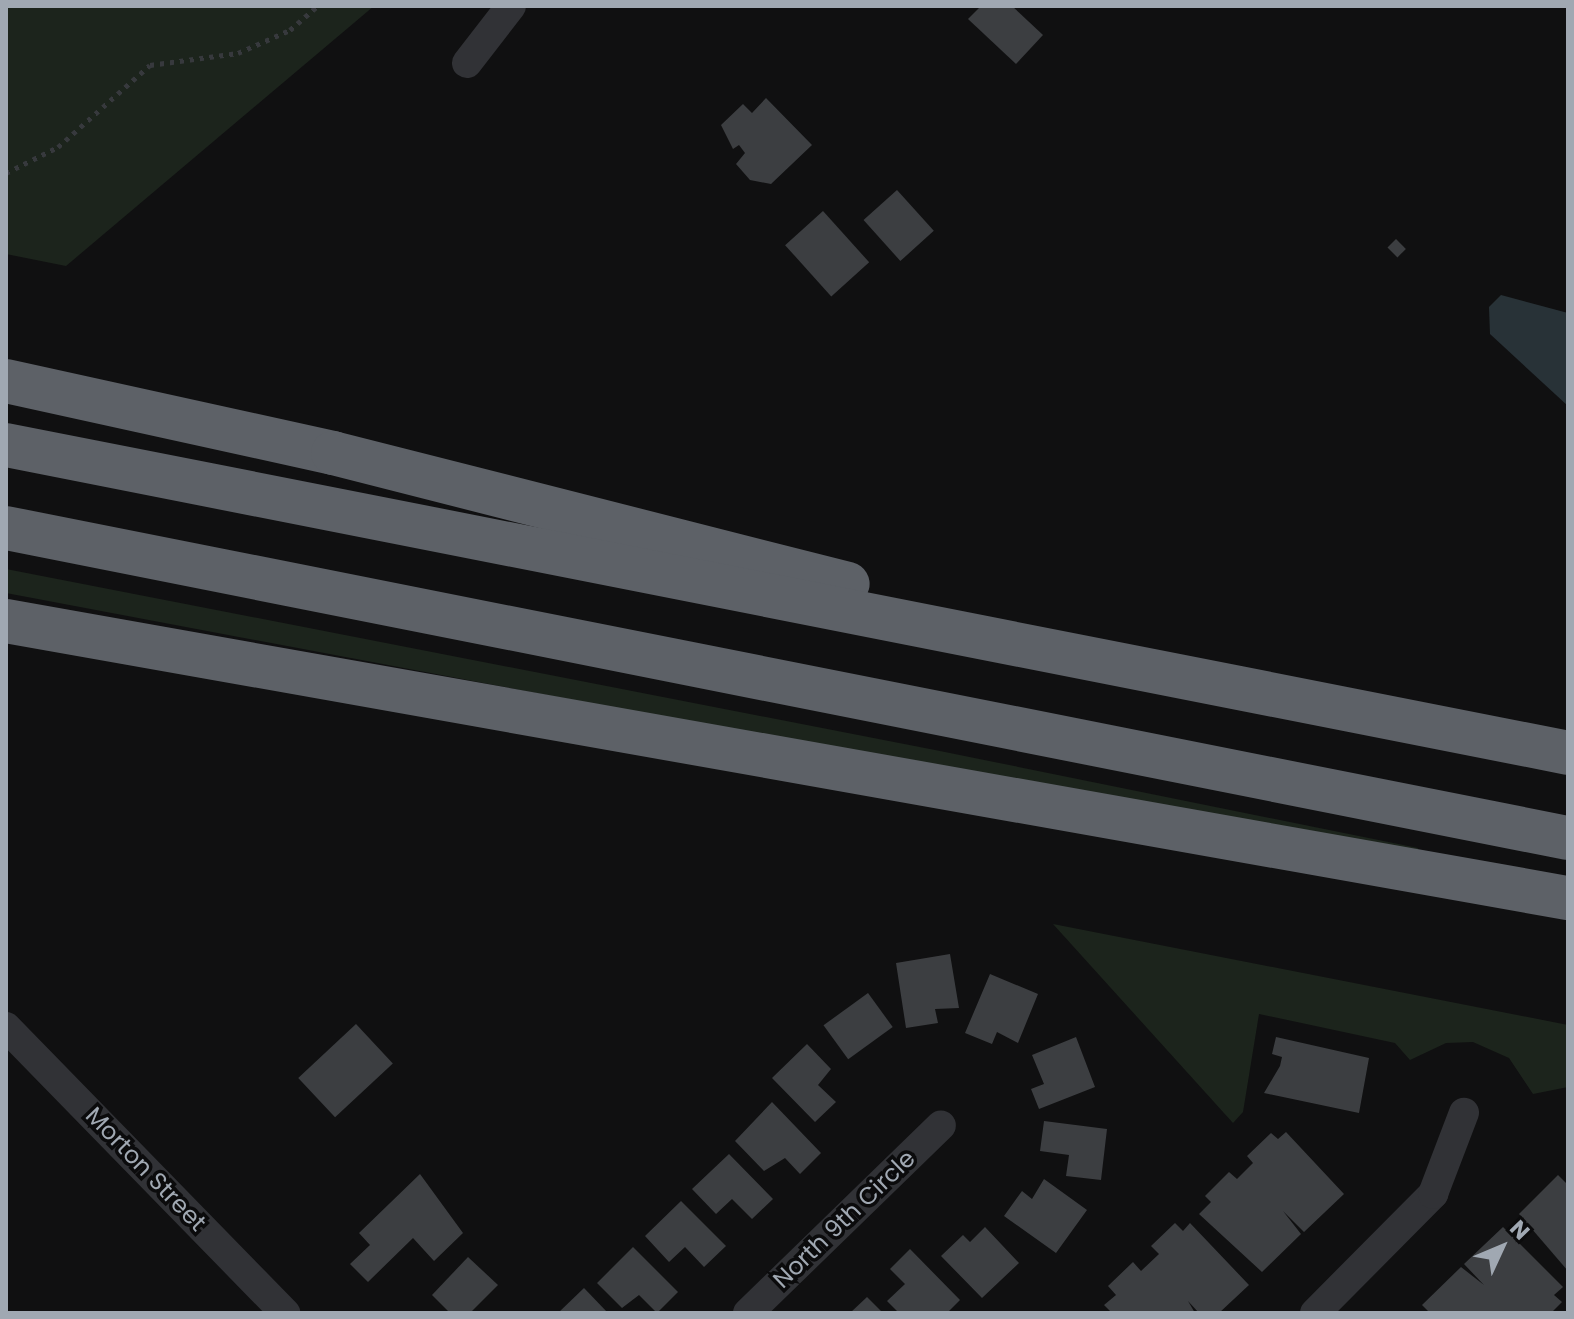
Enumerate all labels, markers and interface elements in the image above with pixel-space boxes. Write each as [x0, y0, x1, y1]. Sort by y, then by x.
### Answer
street label: Morton Street [80, 1101, 212, 1237]
street label: North 9th Circle [767, 1144, 921, 1294]
north arrow [1462, 1207, 1542, 1287]
text: N [1503, 1213, 1537, 1247]

